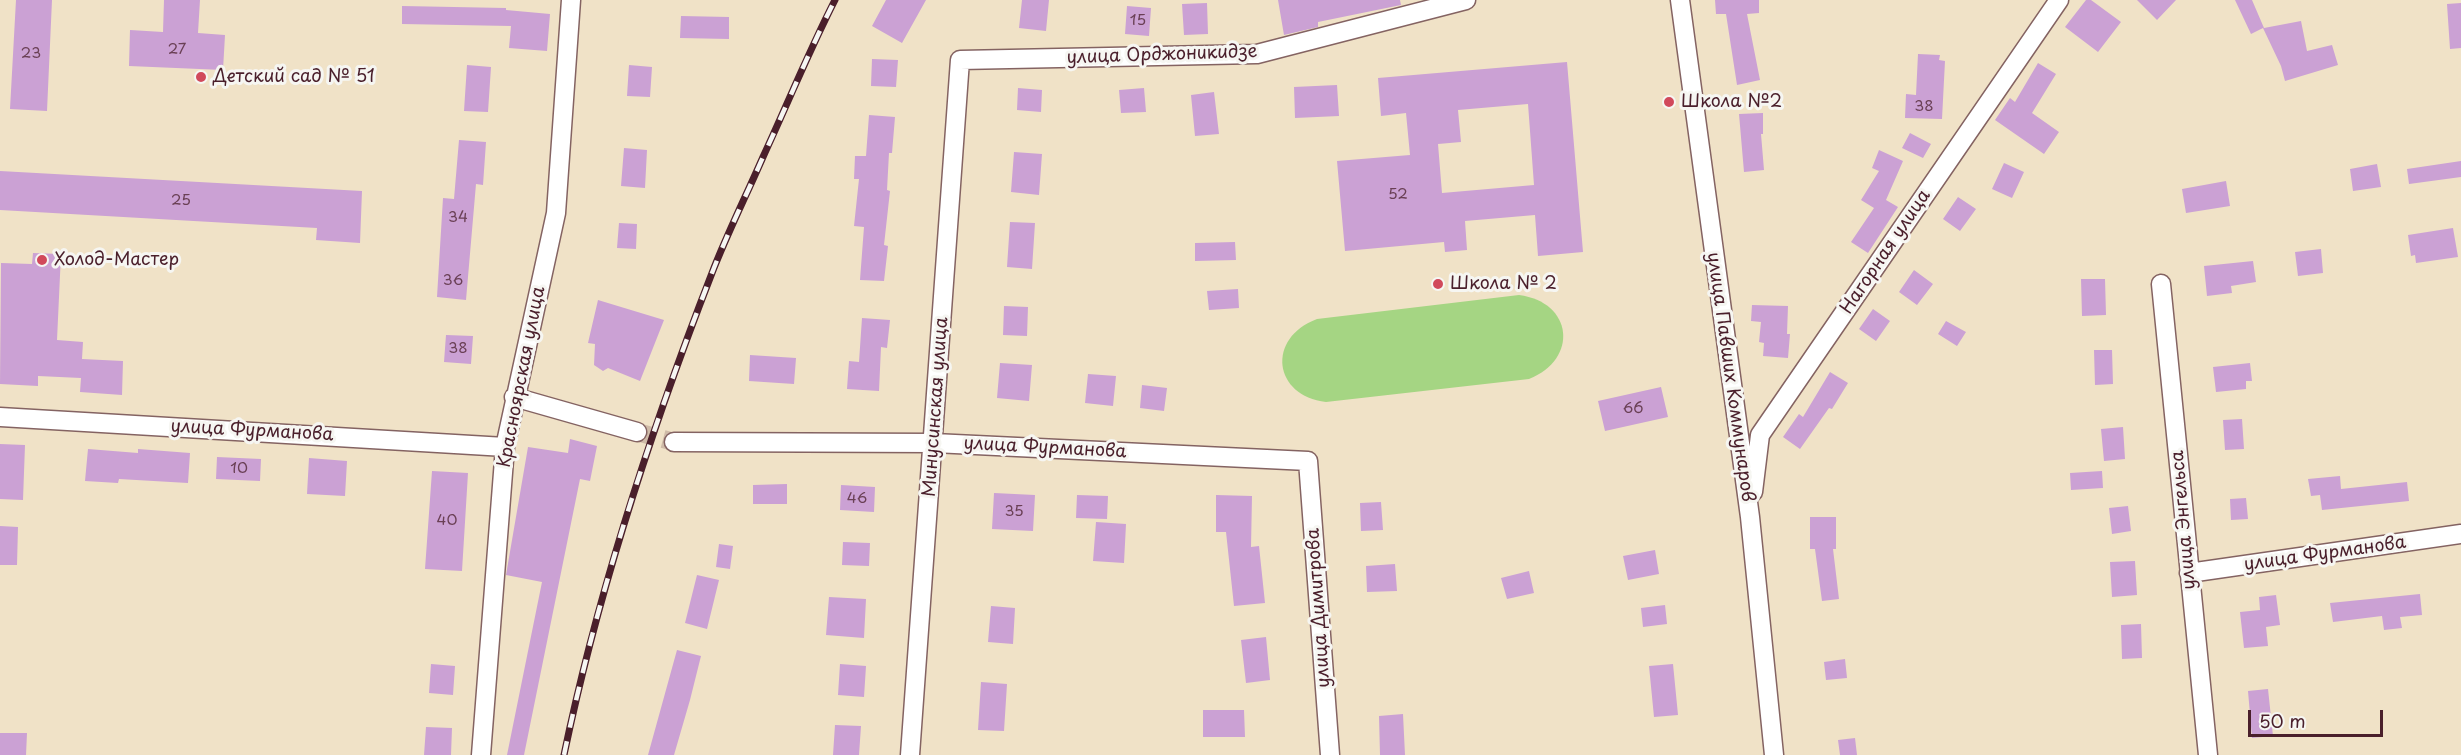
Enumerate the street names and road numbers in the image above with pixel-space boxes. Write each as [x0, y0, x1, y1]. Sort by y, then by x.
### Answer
street label: улица Орджоникидзе [1066, 41, 1258, 69]
street label: Нагорная улица [1836, 186, 1936, 318]
street label: улица Павших Коммунаров [1702, 251, 1758, 503]
street label: Красноярская улица [494, 285, 550, 469]
street label: Минусинская улица [919, 316, 953, 498]
street label: улица Фурманова [170, 416, 334, 446]
street label: улица Фурманова [963, 433, 1127, 463]
street label: улица Энгельса [2167, 449, 2201, 591]
street label: улица Димитрова [1303, 528, 1335, 688]
street label: улица Фурманова [2243, 532, 2407, 576]

